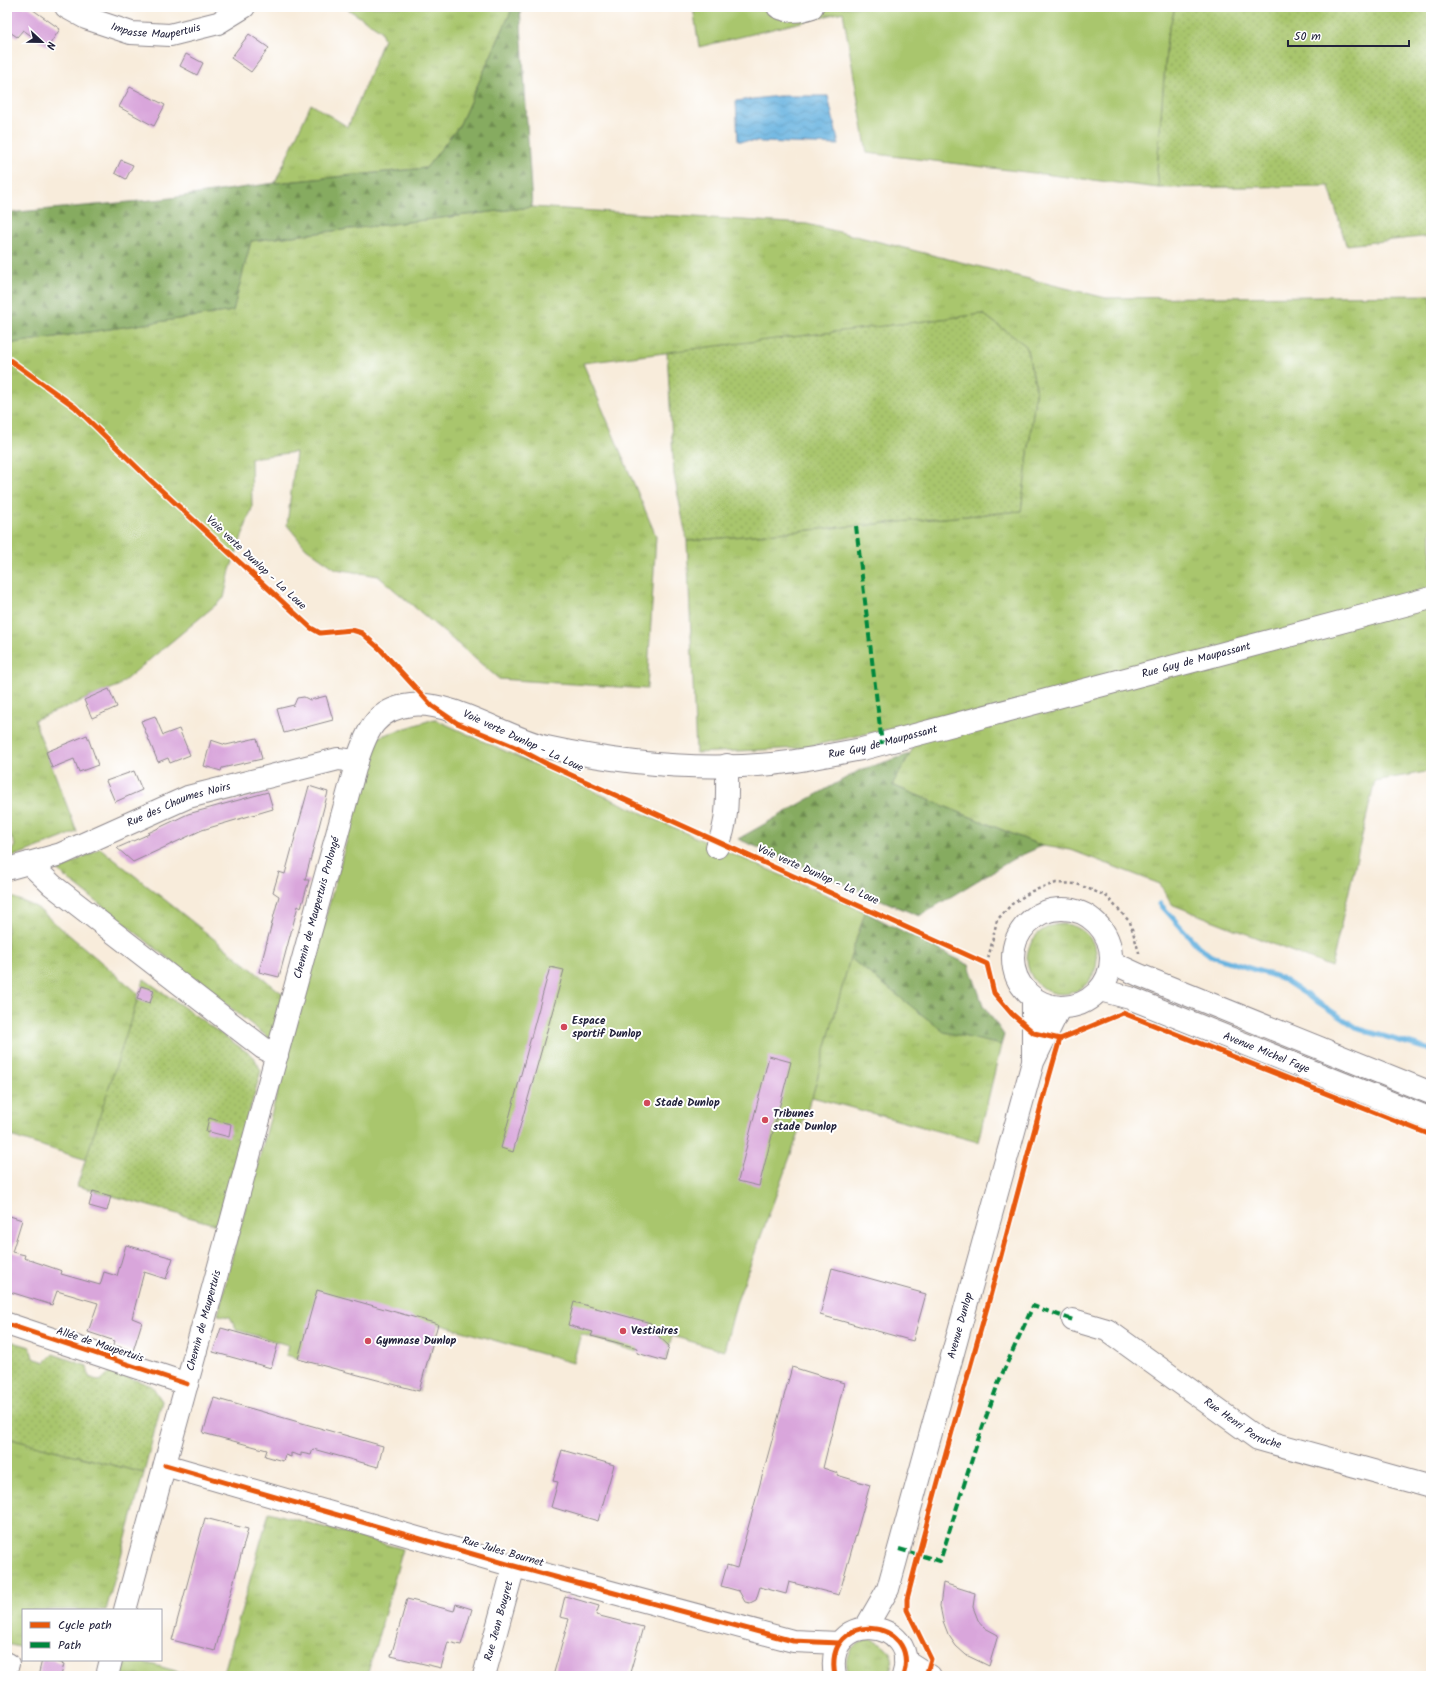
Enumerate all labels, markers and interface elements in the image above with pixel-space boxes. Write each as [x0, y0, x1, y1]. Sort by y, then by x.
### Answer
street label: Impasse Maupertuis [108, 18, 203, 44]
north arrow [22, 22, 62, 62]
scale bar [1288, 22, 1409, 48]
text: 50 m [1294, 27, 1321, 46]
text: N [41, 39, 60, 52]
street label: Voie verte Dunlop - La Loue [202, 512, 310, 614]
street label: Rue Guy de Maupassant [1140, 637, 1253, 683]
street label: Voie verte Dunlop - La Loue [460, 705, 586, 777]
street label: Rue Guy de Maupassant [827, 720, 940, 764]
street label: Rue des Chaumes Noirs [124, 777, 233, 832]
street label: Chemin de Maupertuis Prolongé [289, 834, 345, 981]
street label: Voie verte Dunlop - La Loue [754, 840, 882, 910]
place label: Espace sportif Dunlop [572, 1012, 642, 1043]
marker: Espace sportif Dunlop [559, 1022, 569, 1032]
street label: Avenue Michel Faye [1220, 1027, 1312, 1078]
place label: Stade Dunlop [655, 1094, 720, 1112]
marker: Stade Dunlop [642, 1098, 652, 1108]
place label: Tribunes stade Dunlop [773, 1105, 837, 1136]
marker: Tribunes stade Dunlop [760, 1115, 770, 1125]
street label: Chemin de Maupertuis [182, 1268, 227, 1373]
street label: Avenue Dunlop [943, 1290, 978, 1361]
street label: Allée de Maupertuis [54, 1322, 146, 1368]
place label: Vestiaires [631, 1322, 679, 1340]
marker: Vestiaires [618, 1326, 628, 1336]
place label: Gymnase Dunlop [376, 1332, 456, 1350]
marker: Gymnase Dunlop [363, 1336, 373, 1346]
street label: Rue Henri Perruche [1200, 1393, 1284, 1454]
street label: Rue Jules Bournet [460, 1532, 547, 1572]
street label: Rue Jean Bougret [480, 1578, 519, 1663]
legend [22, 1609, 162, 1661]
text: Cycle path [58, 1616, 112, 1635]
text: Path [58, 1636, 81, 1655]

